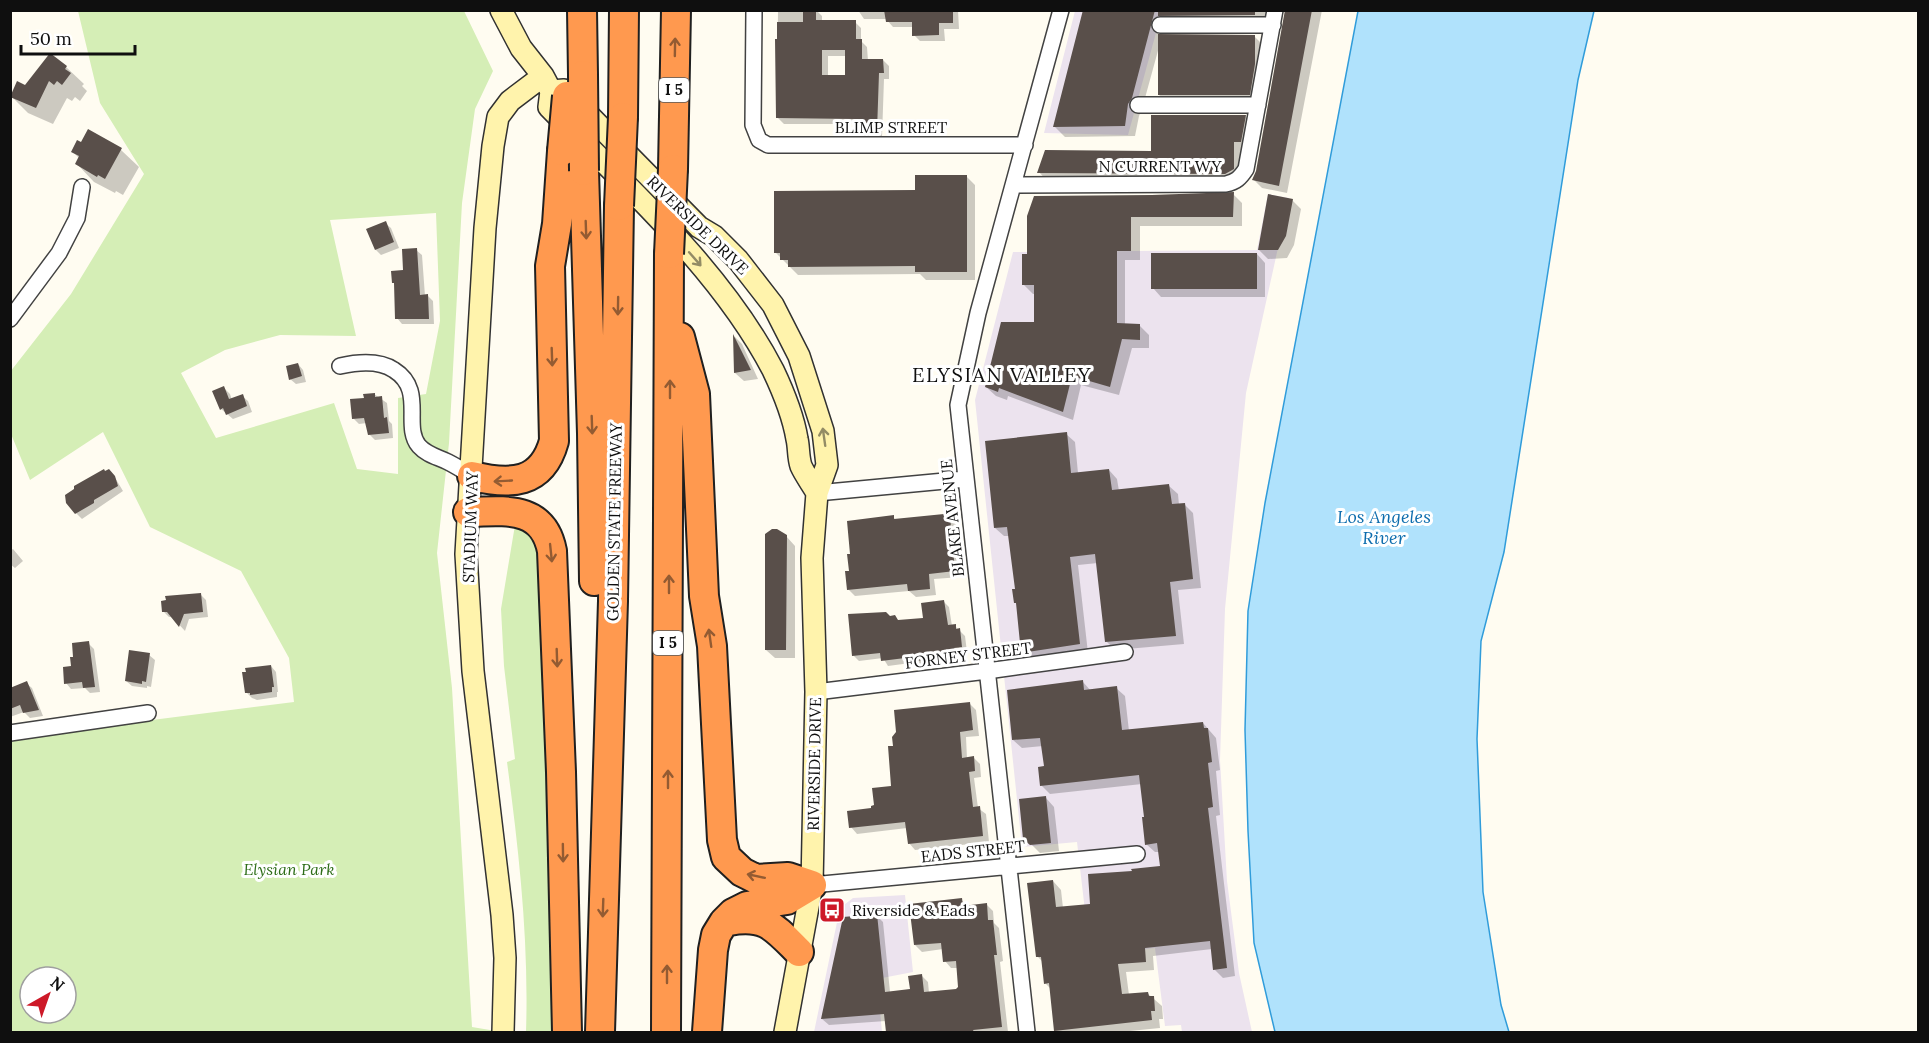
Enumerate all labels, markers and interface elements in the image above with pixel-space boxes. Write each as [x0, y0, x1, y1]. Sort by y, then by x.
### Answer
scale bar [21, 18, 135, 56]
text: 50 m [30, 27, 72, 50]
one-way arrow [669, 38, 681, 58]
road number: I 5 [659, 78, 689, 102]
street label: BLIMP STREET [835, 117, 947, 137]
street label: N CURRENT WY [1098, 156, 1222, 176]
street label: RIVERSIDE DRIVE [643, 171, 753, 279]
one-way arrow [580, 219, 591, 239]
one-way arrow [688, 251, 702, 266]
one-way arrow [612, 296, 624, 316]
one-way arrow [546, 346, 557, 366]
district label: ELYSIAN VALLEY [912, 362, 1092, 387]
one-way arrow [664, 380, 676, 400]
one-way arrow [586, 414, 598, 434]
street label: GOLDEN STATE FREEWAY [602, 422, 626, 621]
one-way arrow [818, 427, 829, 447]
street label: BLAKE AVENUE [936, 458, 968, 578]
street label: STADIUM WAY [458, 470, 482, 583]
one-way arrow [493, 475, 513, 486]
water label: Los Angeles River [1337, 505, 1431, 549]
one-way arrow [546, 543, 557, 562]
one-way arrow [663, 575, 675, 595]
one-way arrow [705, 629, 716, 648]
road number: I 5 [653, 631, 683, 655]
street label: FORNEY STREET [904, 637, 1032, 673]
one-way arrow [551, 647, 562, 667]
street label: RIVERSIDE DRIVE [803, 697, 825, 831]
one-way arrow [662, 770, 674, 790]
street label: EADS STREET [920, 836, 1026, 866]
one-way arrow [557, 842, 569, 862]
park label: Elysian Park [243, 859, 335, 879]
one-way arrow [747, 870, 766, 881]
bus stop icon: Riverside & Eads [817, 895, 847, 925]
one-way arrow [598, 897, 609, 917]
place label: Riverside & Eads [852, 900, 975, 920]
north arrow [18, 965, 78, 1025]
one-way arrow [661, 965, 673, 985]
text: N [46, 972, 69, 995]

